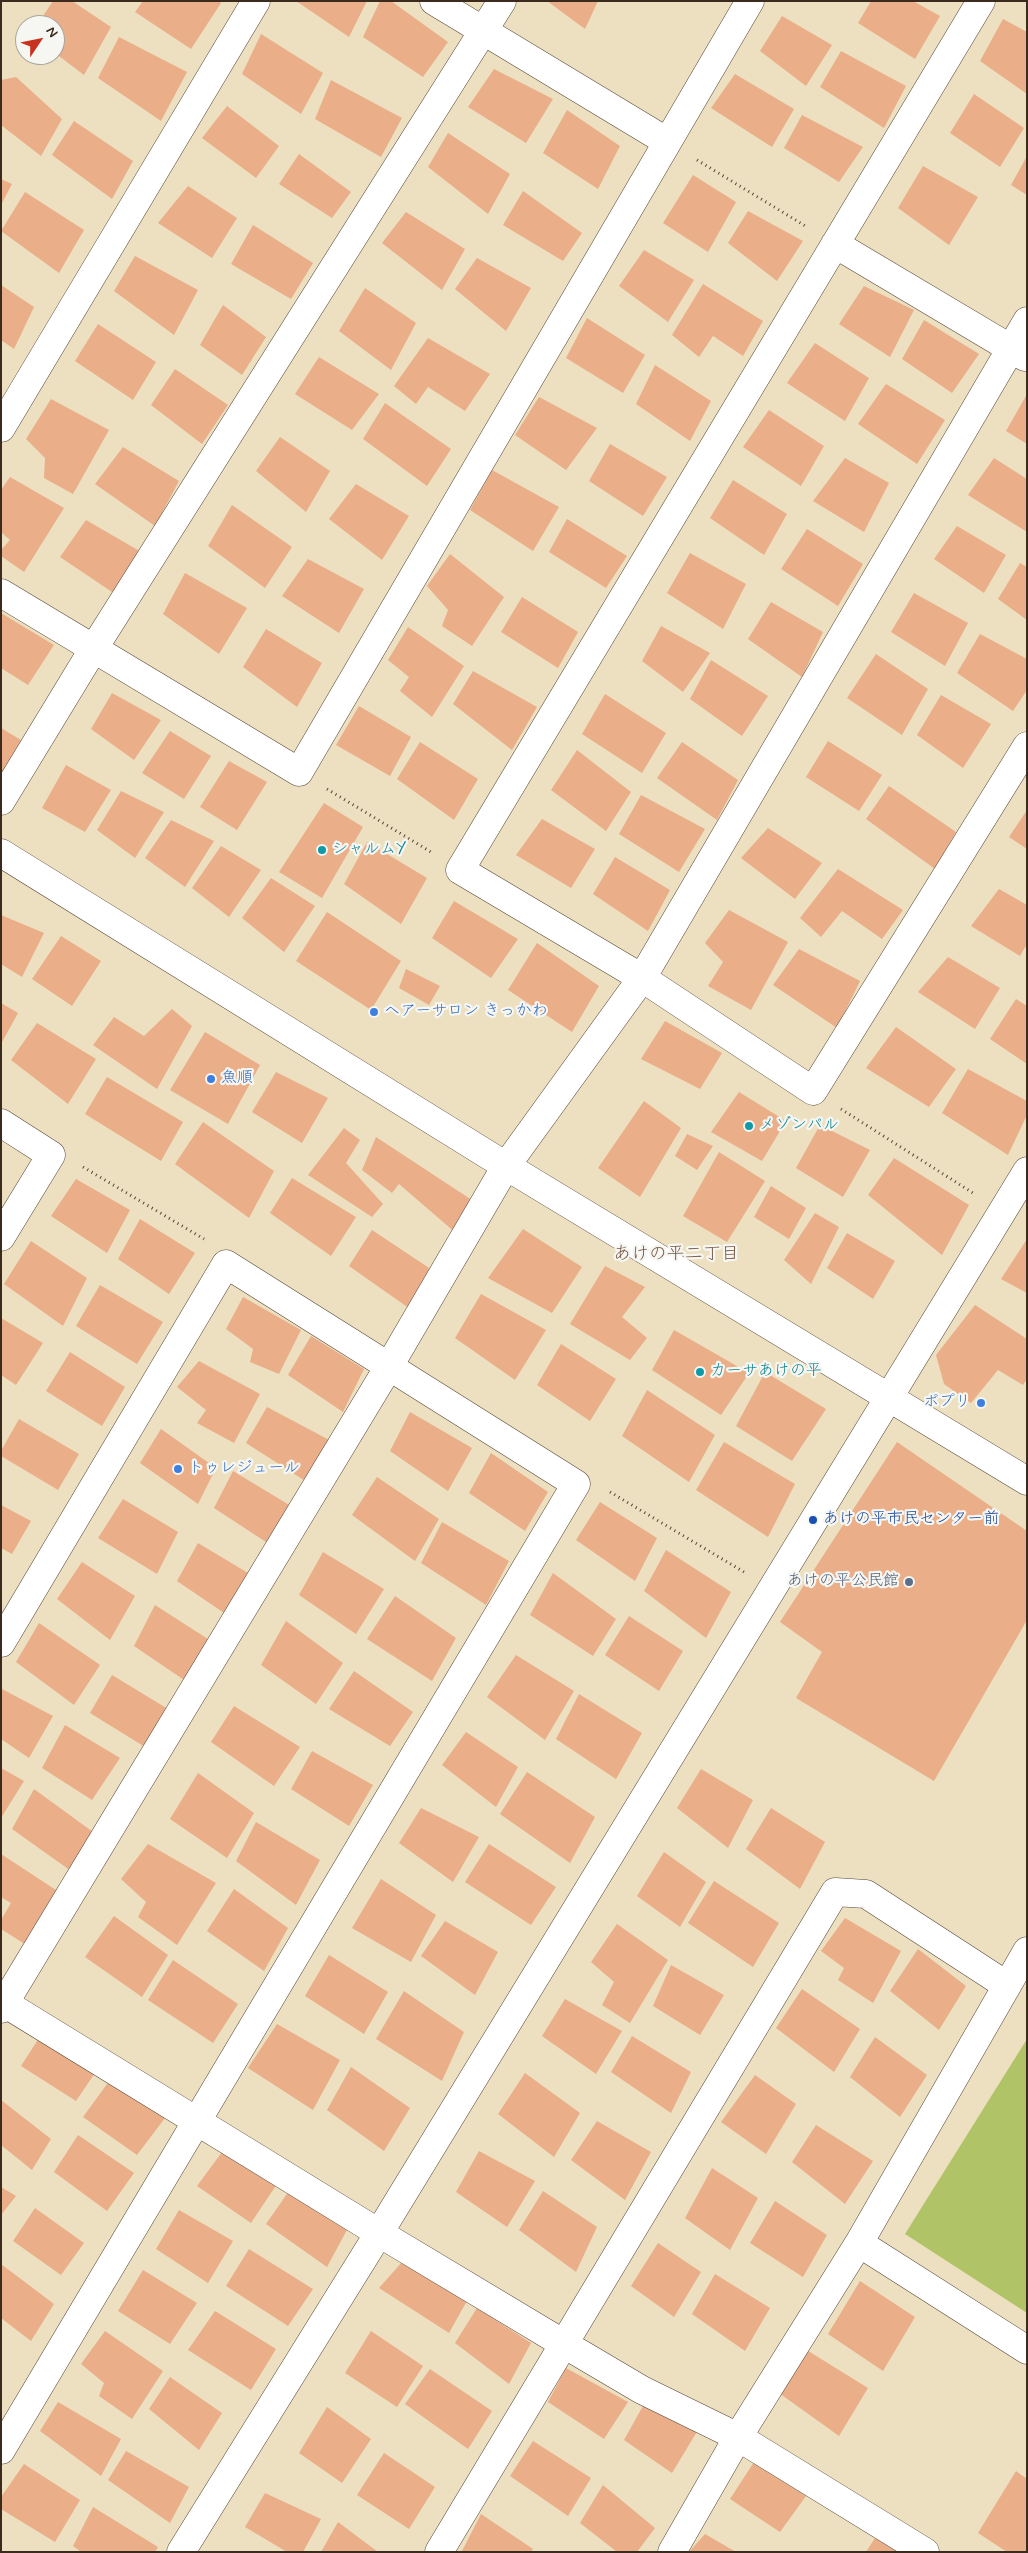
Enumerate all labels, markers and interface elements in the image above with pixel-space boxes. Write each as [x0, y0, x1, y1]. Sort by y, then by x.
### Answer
north arrow [15, 15, 65, 65]
text: N [42, 23, 62, 41]
place label: シャルムY [332, 840, 406, 860]
marker: シャルムY [316, 844, 328, 856]
place label: ヘアーサロン きっかわ [384, 1002, 548, 1022]
marker: ヘアーサロン きっかわ [368, 1006, 380, 1018]
place label: 魚順 [221, 1069, 253, 1089]
marker: 魚順 [205, 1073, 217, 1085]
place label: メゾンパル [759, 1116, 839, 1136]
marker: メゾンパル [743, 1120, 755, 1132]
district label: あけの平二丁目 [613, 1244, 739, 1266]
place label: カーサあけの平 [710, 1362, 822, 1382]
marker: カーサあけの平 [694, 1366, 706, 1378]
place label: ポプリ [923, 1393, 971, 1413]
marker: ポプリ [975, 1397, 987, 1409]
place label: トゥレジュール [188, 1459, 300, 1479]
marker: トゥレジュール [172, 1463, 184, 1475]
place label: あけの平市民センター前 [823, 1510, 999, 1530]
marker: あけの平市民センター前 [807, 1514, 819, 1526]
place label: あけの平公民館 [787, 1572, 899, 1592]
marker: あけの平公民館 [903, 1576, 915, 1588]

